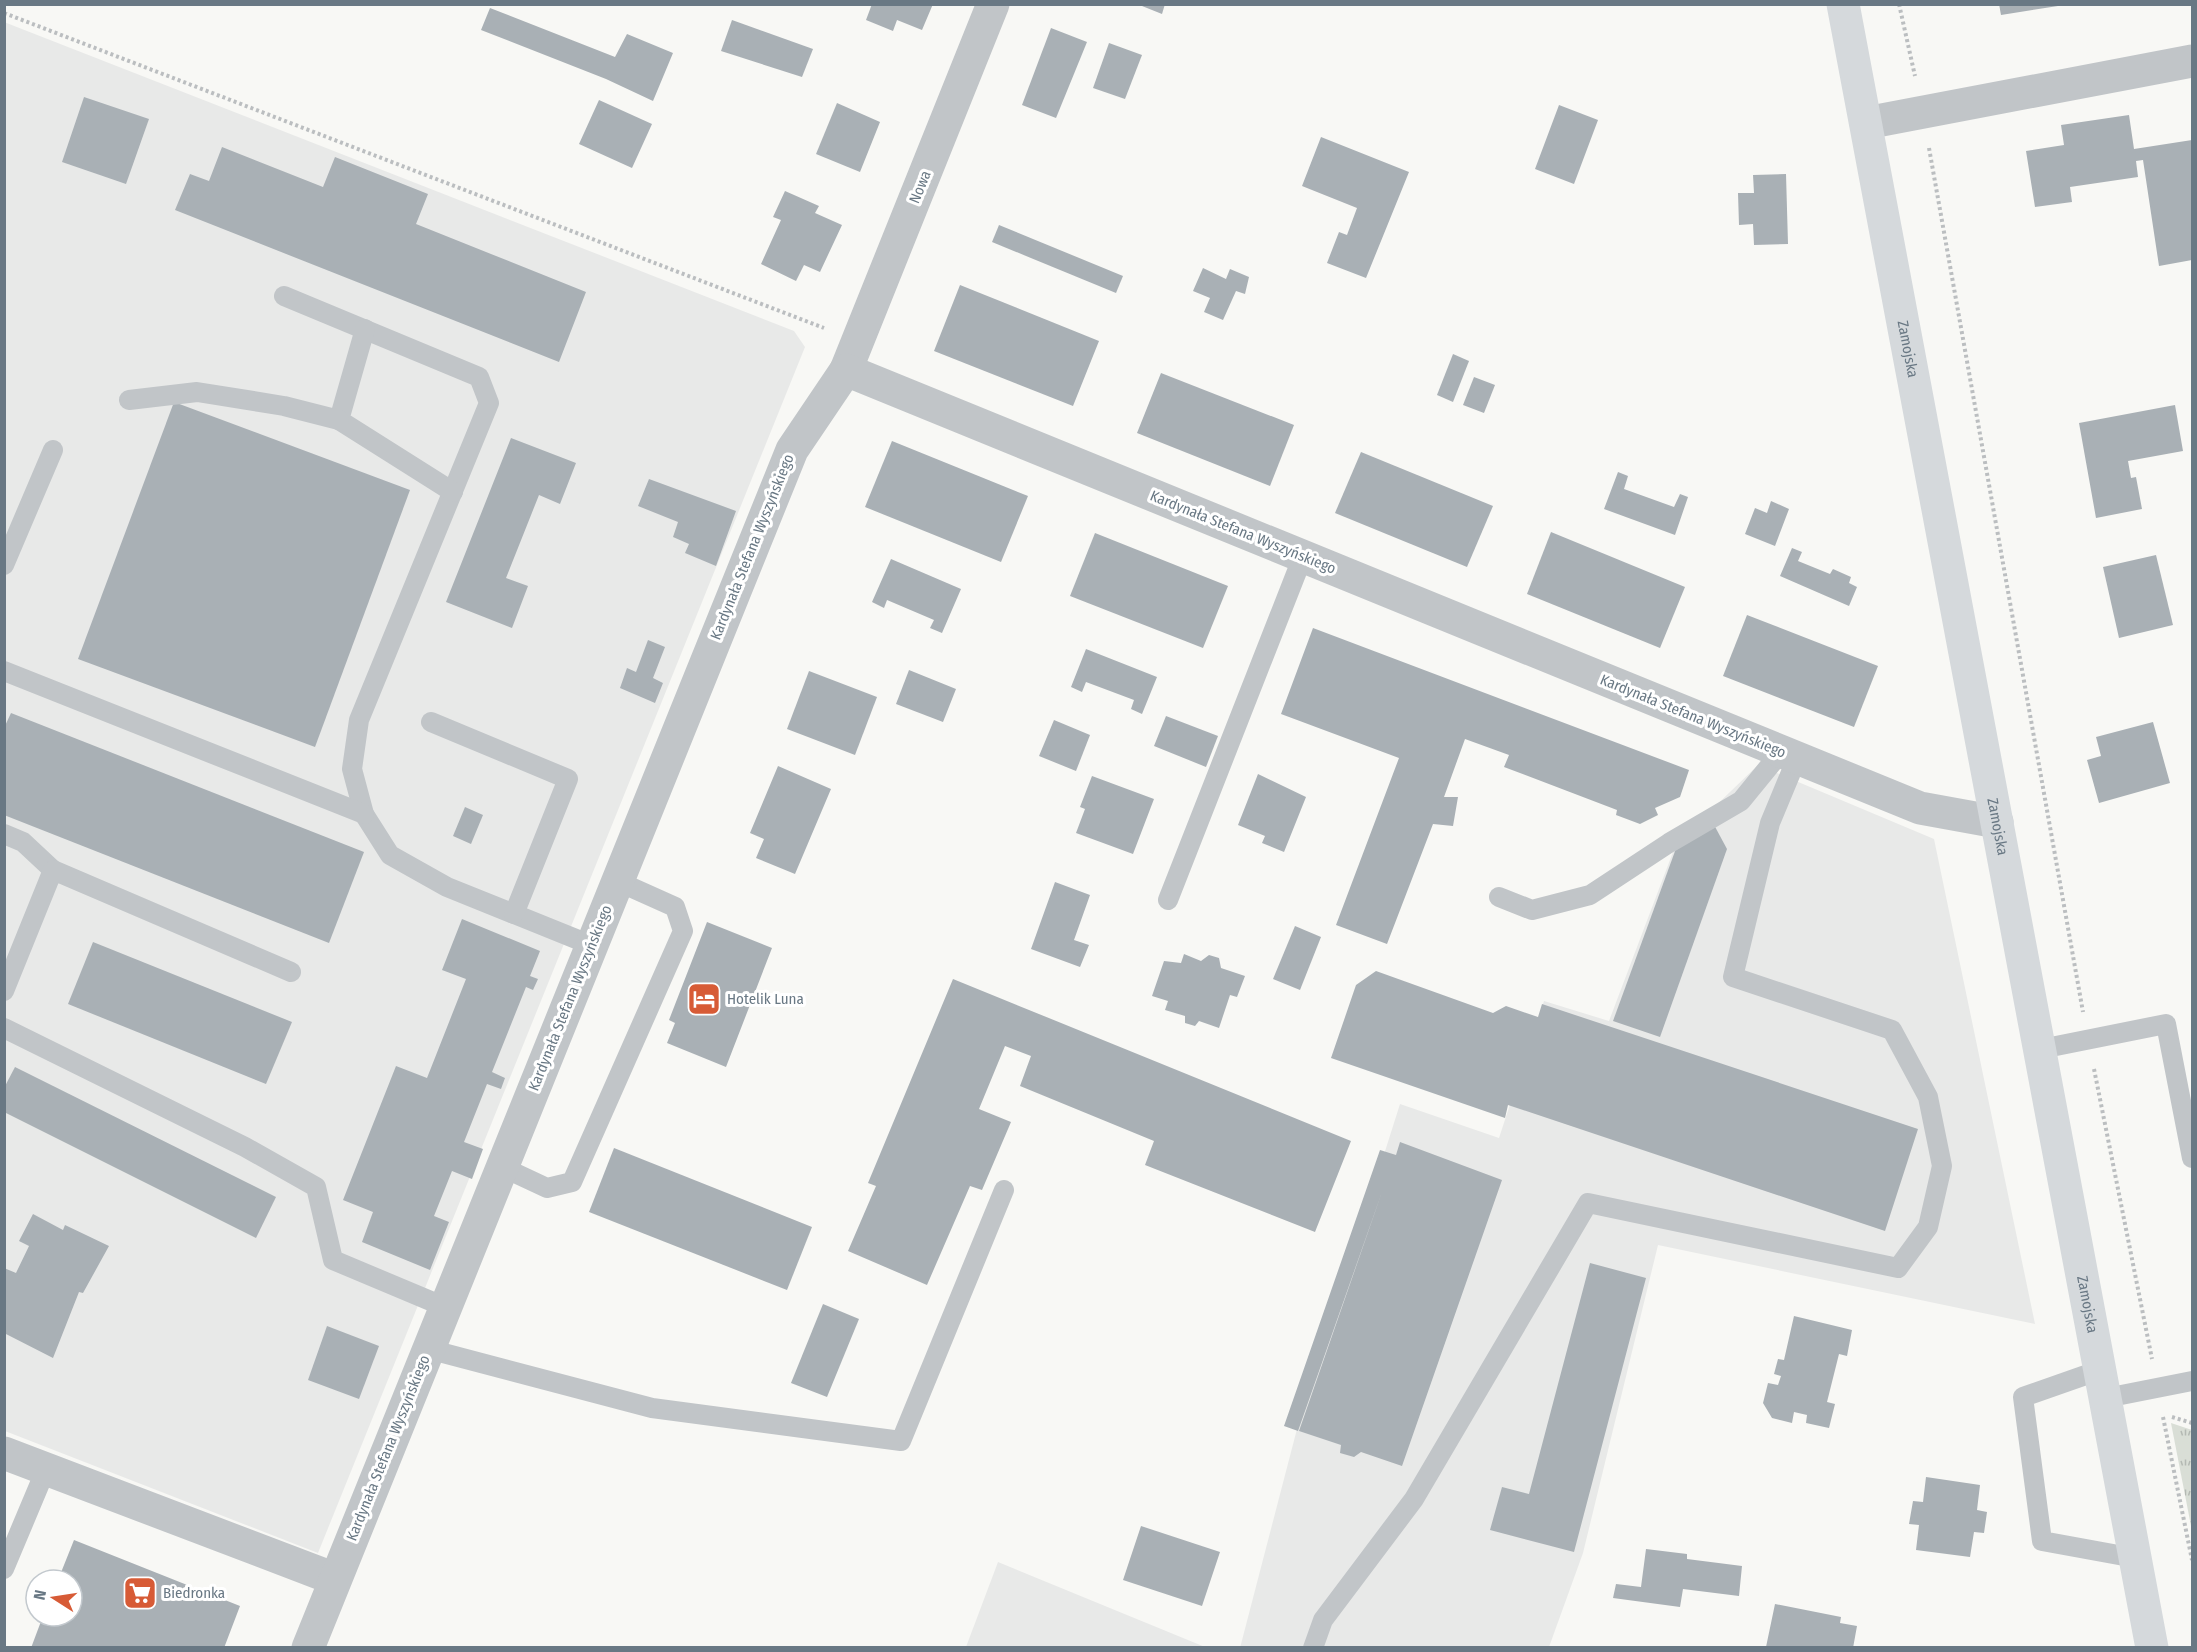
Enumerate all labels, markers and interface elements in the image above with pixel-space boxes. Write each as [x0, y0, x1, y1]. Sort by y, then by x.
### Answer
street label: Nowa [905, 168, 935, 206]
street label: Zamojska [1894, 319, 1922, 379]
street label: Kardynała Stefana Wyszyńskiego [706, 451, 798, 643]
street label: Kardynała Stefana Wyszyńskiego [1147, 486, 1339, 578]
street label: Kardynała Stefana Wyszyńskiego [1597, 670, 1789, 762]
street label: Zamojska [1983, 796, 2012, 857]
street label: Kardynała Stefana Wyszyńskiego [524, 902, 616, 1094]
hotel icon: Hotelik Luna [686, 981, 722, 1017]
place label: Hotelik Luna [727, 990, 804, 1008]
street label: Zamojska [2073, 1274, 2102, 1334]
street label: Kardynała Stefana Wyszyńskiego [342, 1352, 434, 1544]
north arrow [24, 1568, 84, 1628]
supermarket icon: Biedronka [122, 1575, 158, 1611]
place label: Biedronka [163, 1584, 225, 1602]
text: N [30, 1588, 50, 1602]

